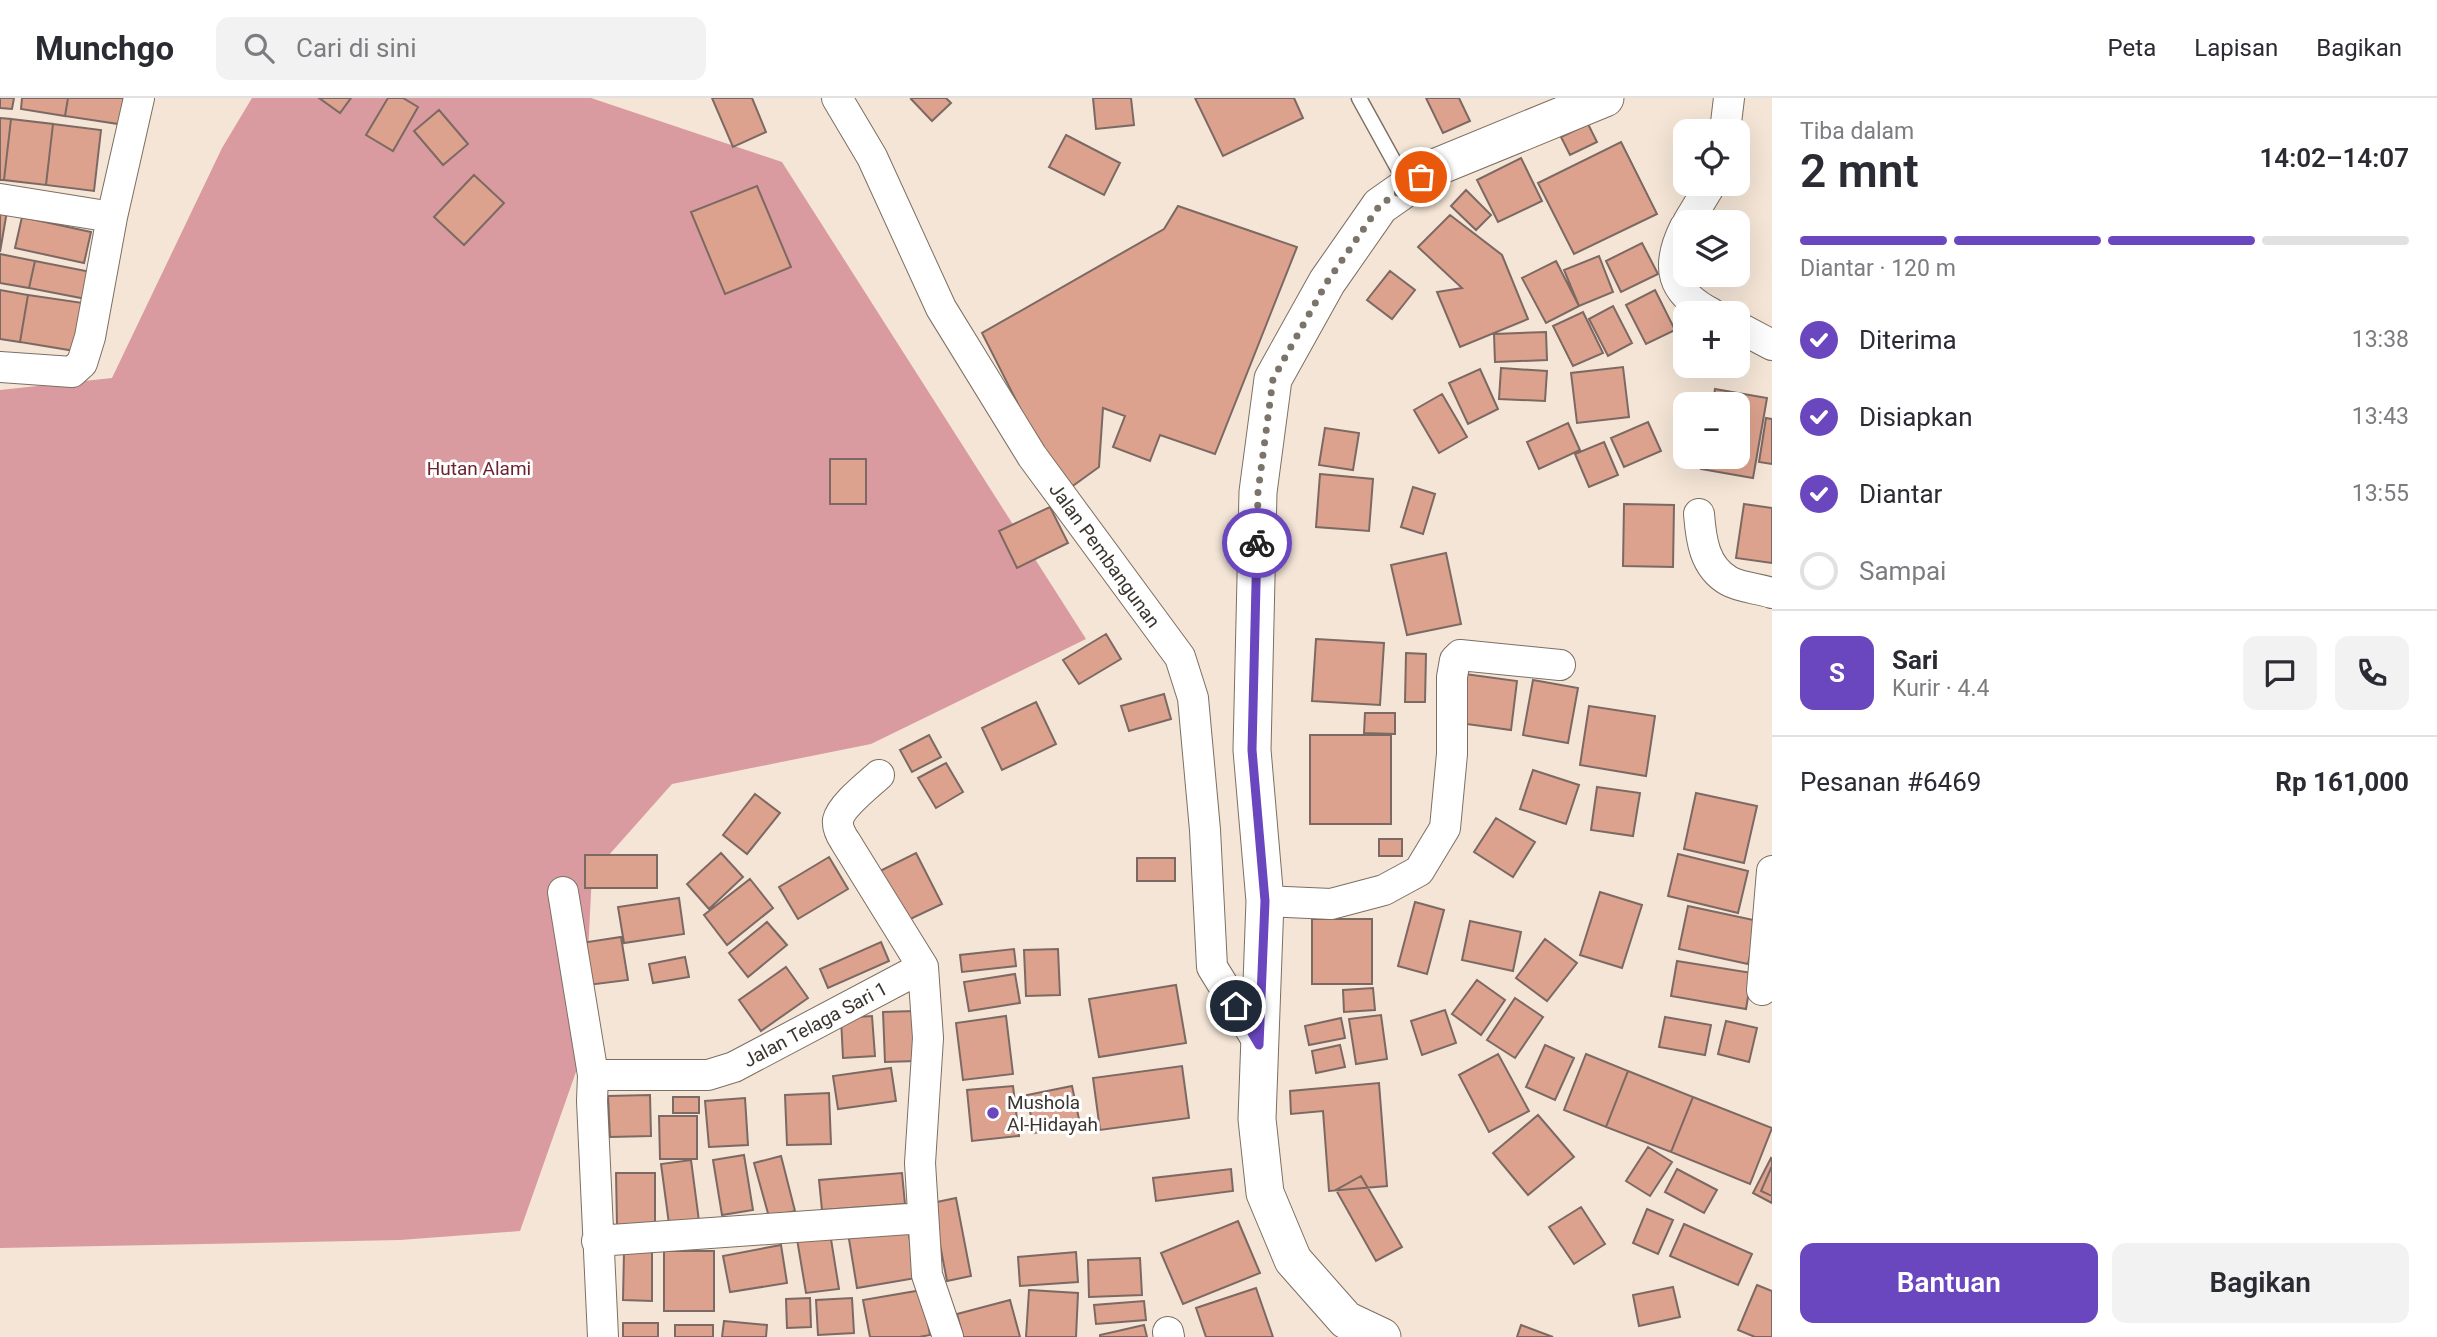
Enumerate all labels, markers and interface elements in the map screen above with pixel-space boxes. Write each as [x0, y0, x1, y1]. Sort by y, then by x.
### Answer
search box [216, 17, 706, 80]
text: Munchgo [35, 29, 174, 68]
icon: search [240, 29, 278, 67]
text: Cari di sini [296, 33, 417, 63]
text: Peta [2108, 34, 2156, 62]
text: Lapisan [2194, 34, 2278, 62]
text: Bagikan [2316, 34, 2402, 62]
text: Tiba dalam [1800, 118, 1914, 145]
map controls [1673, 119, 1750, 469]
button: locate [1673, 119, 1750, 196]
text: 14:02–14:07 [2259, 143, 2409, 173]
text: 2 mnt [1800, 144, 1919, 198]
pin [1391, 147, 1451, 207]
icon: bag [1402, 158, 1440, 196]
button: layers [1673, 210, 1750, 287]
text: Diantar · 120 m [1800, 255, 1956, 282]
button: + [1673, 301, 1750, 378]
icon: check [1800, 321, 1838, 359]
text: Diterima [1859, 325, 1957, 355]
text: 13:38 [2352, 326, 2409, 353]
button: − [1673, 392, 1750, 469]
icon: check [1800, 398, 1838, 436]
text: Disiapkan [1859, 402, 1973, 432]
text: 13:43 [2352, 403, 2409, 430]
park label: Hutan Alami [427, 457, 531, 480]
icon: check [1800, 475, 1838, 513]
street label: Jalan Pembangunan [1044, 478, 1165, 632]
text: Diantar [1859, 479, 1942, 509]
text: 13:55 [2352, 480, 2409, 507]
courier [1222, 508, 1292, 578]
icon: bike [1238, 524, 1276, 562]
text: Sampai [1859, 556, 1946, 586]
button: chat [2243, 636, 2317, 710]
button: phone [2335, 636, 2409, 710]
text: Sari [1892, 645, 1938, 675]
text: S [1829, 658, 1845, 688]
text: Kurir · 4.4 [1892, 675, 1989, 702]
text: Pesanan #6469 [1800, 767, 1981, 797]
text: Rp 161,000 [2275, 767, 2409, 797]
pin [1206, 976, 1266, 1036]
street label: Jalan Telaga Sari 1 [739, 977, 891, 1072]
icon: home [1217, 987, 1255, 1025]
place label: Mushola Al-Hidayah [1007, 1091, 1098, 1136]
marker: Mushola Al-Hidayah [985, 1105, 1001, 1121]
button: Bantuan [1800, 1243, 2098, 1323]
button: Bagikan [2112, 1243, 2409, 1323]

